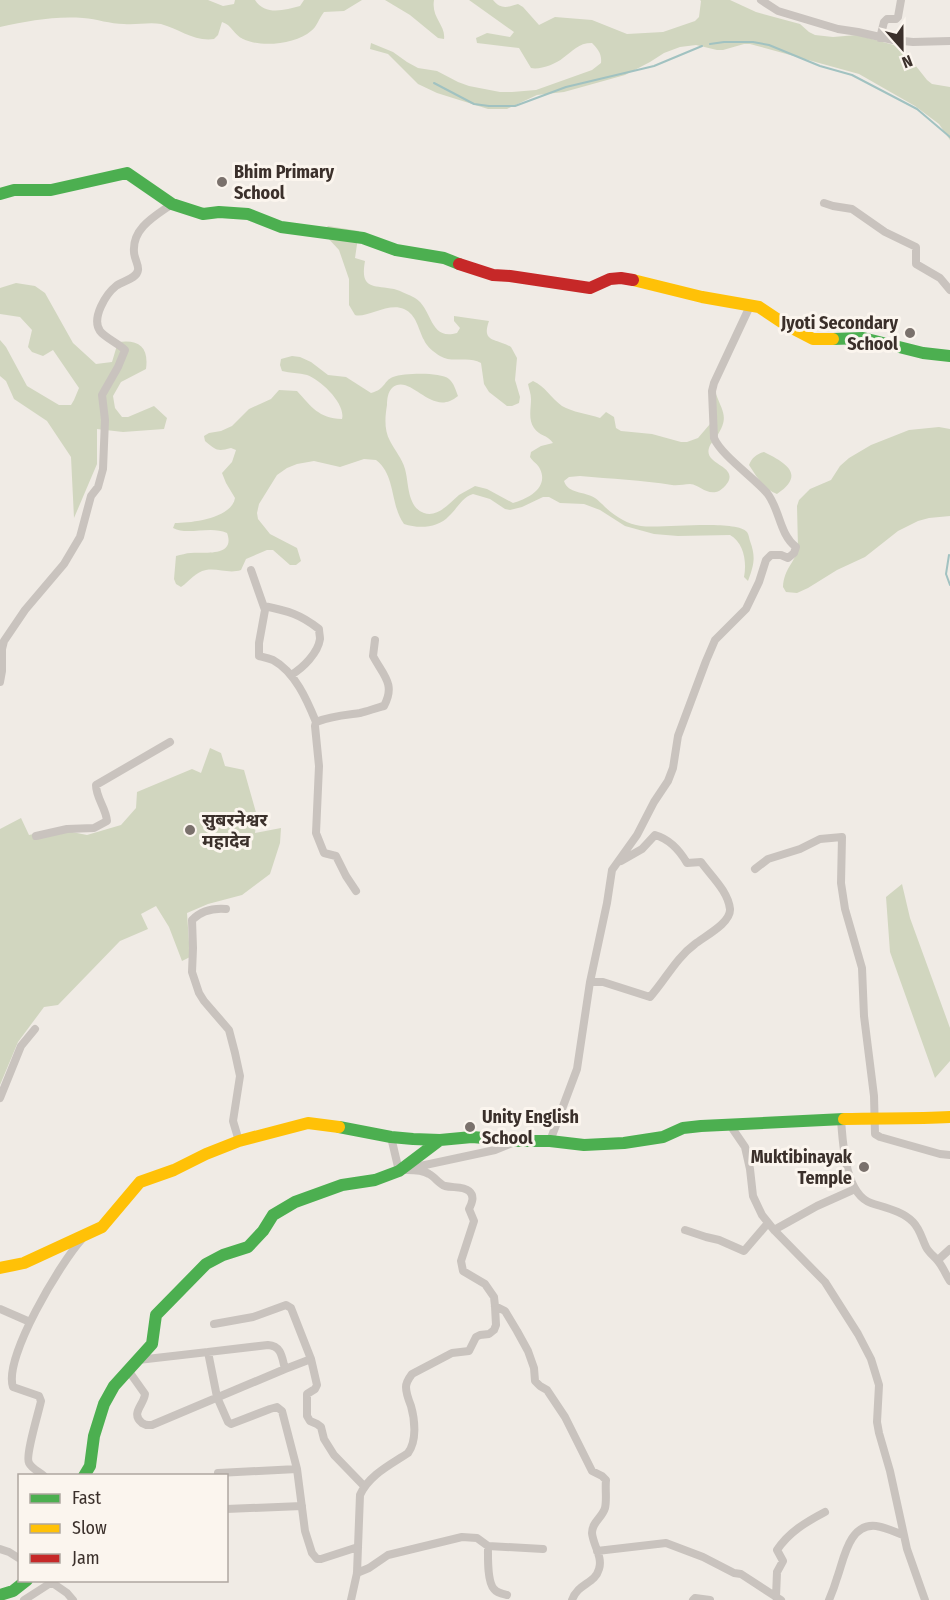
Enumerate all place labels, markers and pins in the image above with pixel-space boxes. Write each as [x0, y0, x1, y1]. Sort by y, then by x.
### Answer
place label: Bhim Primary School [234, 161, 335, 204]
marker: Bhim Primary School [215, 175, 229, 189]
place label: Jyoti Secondary School [780, 312, 898, 355]
marker: Jyoti Secondary School [903, 326, 917, 340]
place label: सुबरनेश्वर महादेव [202, 809, 268, 852]
marker: सुबरनेश्वर महादेव [183, 823, 197, 837]
place label: Unity English School [482, 1106, 579, 1149]
marker: Unity English School [463, 1120, 477, 1134]
place label: Muktibinayak Temple [751, 1146, 853, 1189]
marker: Muktibinayak Temple [857, 1160, 871, 1174]

